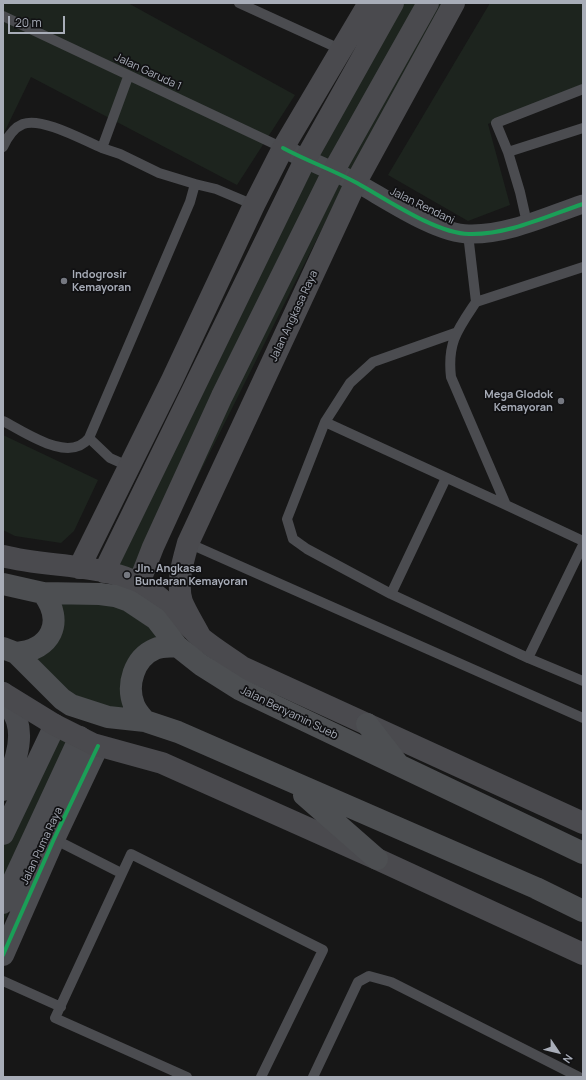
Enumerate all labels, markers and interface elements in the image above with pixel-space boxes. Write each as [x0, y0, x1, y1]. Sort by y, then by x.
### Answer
scale bar [10, 8, 67, 34]
text: 20 m [15, 14, 42, 31]
street label: Jalan Garuda 1 [113, 51, 183, 93]
street label: Jalan Rendani [388, 185, 456, 227]
place label: Indogrosir Kemayoran [72, 268, 131, 294]
street label: Jalan Angkasa Raya [267, 268, 321, 364]
marker: Indogrosir Kemayoran [59, 276, 69, 286]
place label: Mega Glodok Kemayoran [484, 388, 553, 414]
marker: Mega Glodok Kemayoran [556, 396, 566, 406]
place label: Jln. Angkasa Bundaran Kemayoran [135, 562, 248, 588]
marker: Jln. Angkasa Bundaran Kemayoran [122, 570, 132, 580]
street label: Jalan Benyamin Sueb [238, 684, 340, 742]
street label: Jalan Puma Raya [18, 805, 66, 887]
north arrow [538, 1032, 578, 1072]
text: N [560, 1052, 577, 1067]

